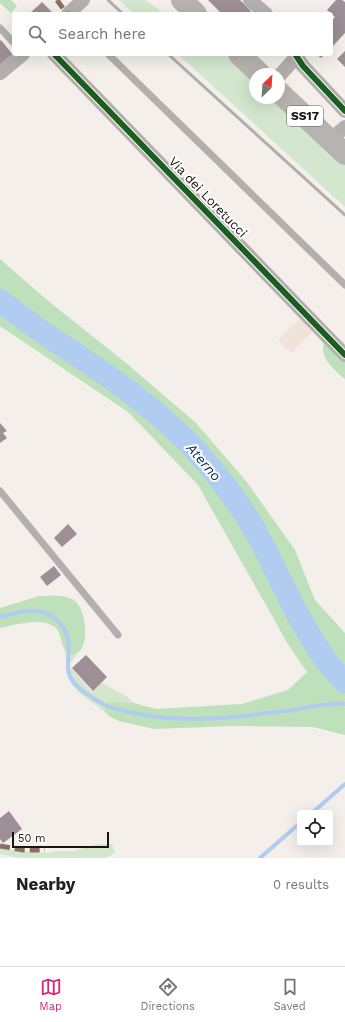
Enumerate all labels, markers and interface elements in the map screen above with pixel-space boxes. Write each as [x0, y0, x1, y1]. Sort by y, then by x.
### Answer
search box [12, 12, 333, 56]
icon: search [26, 23, 48, 45]
text: Search here [58, 25, 146, 43]
north arrow [249, 68, 285, 104]
road number: SS17 [287, 106, 323, 126]
street label: Via dei Loretucci [166, 154, 250, 240]
water label: Aterno [183, 439, 225, 484]
map controls [297, 810, 333, 846]
button: locate [297, 810, 333, 846]
scale bar [12, 830, 109, 849]
text: 50 m [18, 832, 45, 845]
text: Nearby [16, 874, 75, 894]
text: 0 results [273, 877, 329, 892]
tab: Map [39, 976, 62, 1013]
tab: Directions [141, 976, 195, 1013]
tab: Saved [274, 976, 306, 1013]

